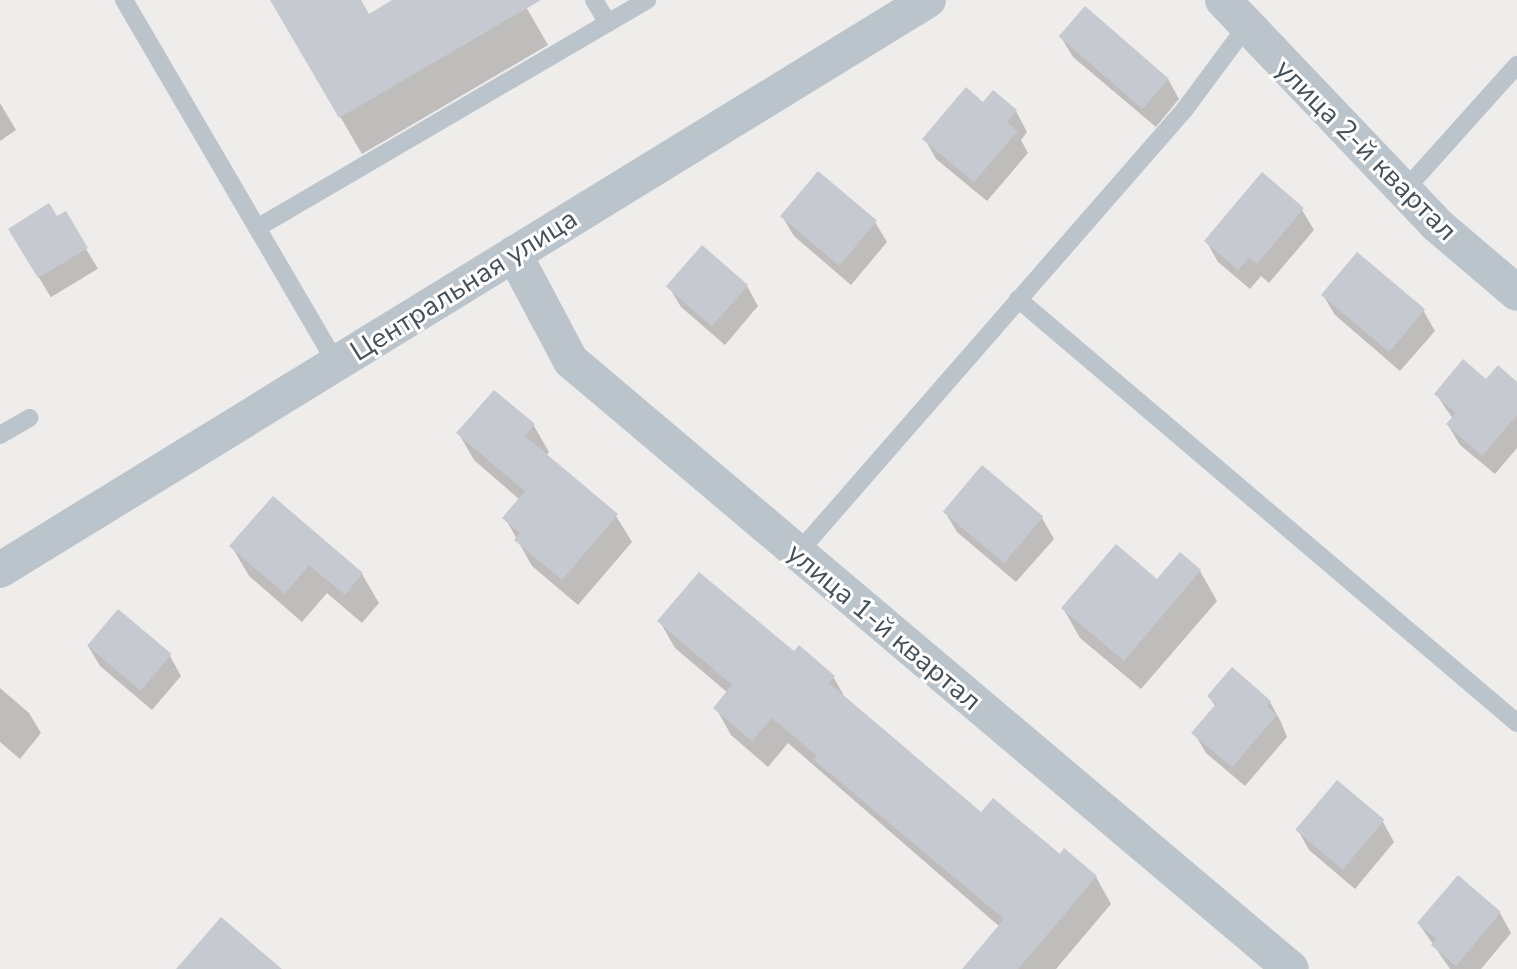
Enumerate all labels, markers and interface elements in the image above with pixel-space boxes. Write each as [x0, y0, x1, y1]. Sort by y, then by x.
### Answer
street label: улица 2-й квартал [1268, 52, 1464, 248]
street label: Центральная улица [344, 202, 584, 368]
street label: улица 1-й квартал [780, 536, 988, 718]

